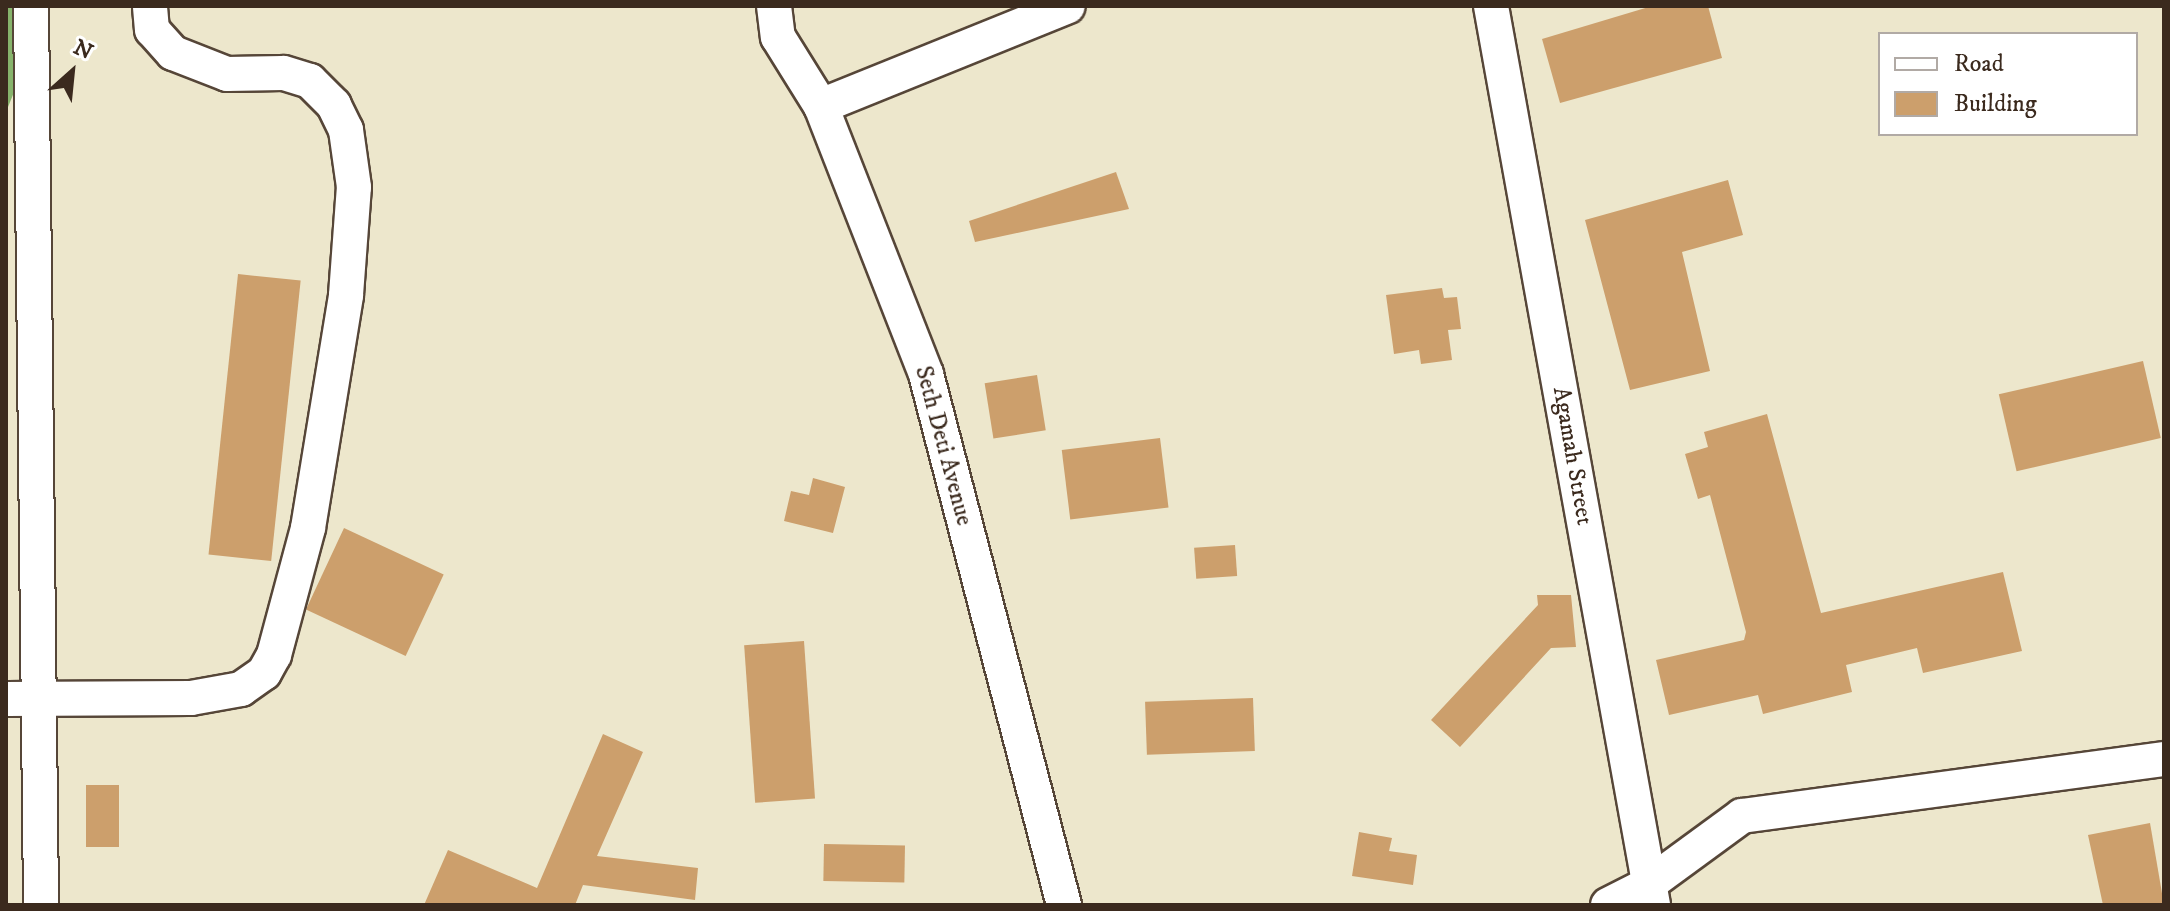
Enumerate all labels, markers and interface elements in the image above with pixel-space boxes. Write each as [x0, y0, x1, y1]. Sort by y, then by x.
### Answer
north arrow [32, 32, 112, 112]
legend [1878, 32, 2138, 136]
text: N [69, 34, 97, 66]
text: Road [1954, 49, 2004, 79]
text: Building [1954, 89, 2037, 119]
street label: Seth Deti Avenue [908, 363, 978, 529]
street label: Agamah Street [1546, 385, 1598, 527]

